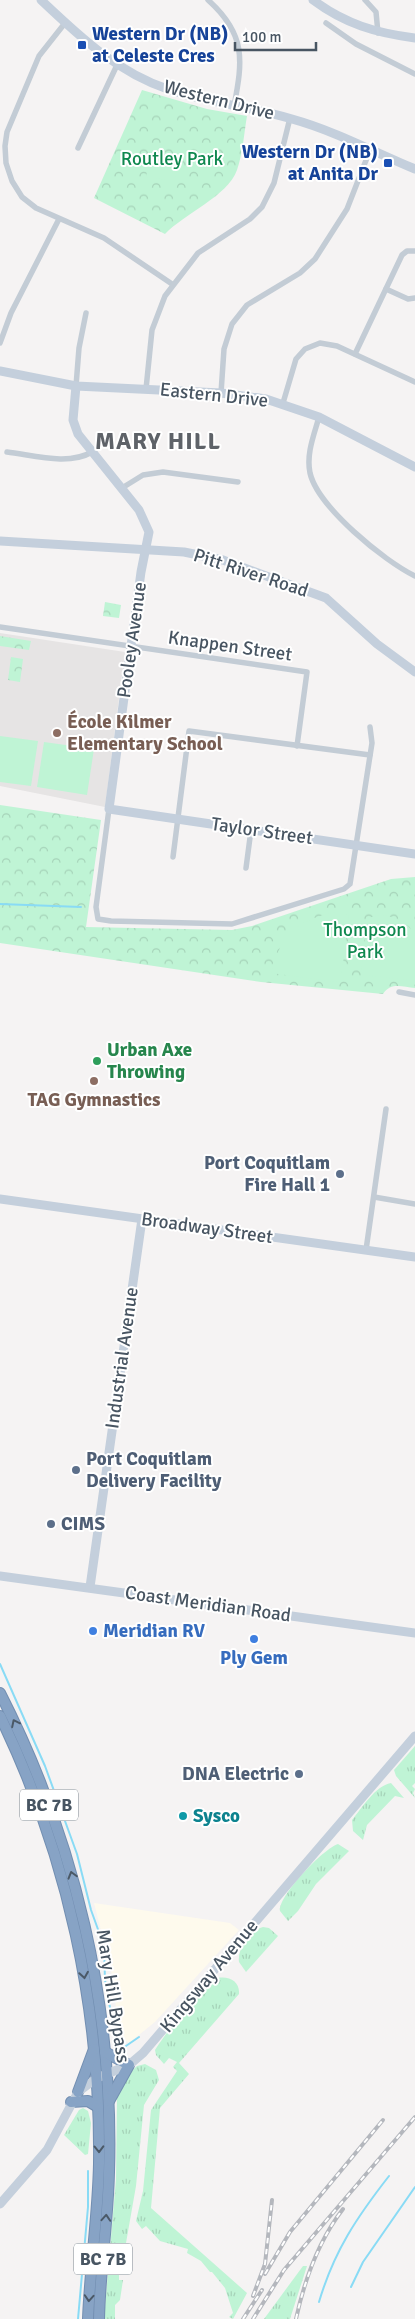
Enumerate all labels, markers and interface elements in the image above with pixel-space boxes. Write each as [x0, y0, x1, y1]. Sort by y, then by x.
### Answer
scale bar [235, 20, 316, 52]
place label: Western Dr (NB) at Celeste Cres [92, 22, 228, 68]
text: 100 m [242, 28, 282, 46]
marker: Western Dr (NB) at Celeste Cres [76, 39, 88, 51]
street label: Western Drive [161, 75, 277, 125]
place label: Western Dr (NB) at Anita Dr [242, 140, 378, 186]
park label: Routley Park [121, 147, 224, 171]
marker: Western Dr (NB) at Anita Dr [382, 157, 394, 169]
street label: Eastern Drive [159, 377, 269, 413]
district label: MARY HILL [95, 426, 221, 456]
street label: Pitt River Road [190, 543, 312, 603]
street label: Pooley Avenue [112, 580, 152, 700]
street label: Knappen Street [166, 625, 294, 667]
place label: École Kilmer Elementary School [67, 710, 223, 756]
marker: École Kilmer Elementary School [51, 727, 63, 739]
street label: Taylor Street [210, 812, 315, 850]
park label: Thompson Park [323, 918, 407, 964]
place label: Urban Axe Throwing [107, 1038, 192, 1084]
marker: Urban Axe Throwing [91, 1055, 103, 1067]
marker: TAG Gymnastics [88, 1075, 100, 1087]
place label: TAG Gymnastics [28, 1088, 160, 1112]
place label: Port Coquitlam Fire Hall 1 [204, 1151, 330, 1197]
marker: Port Coquitlam Fire Hall 1 [334, 1168, 346, 1180]
street label: Broadway Street [140, 1207, 275, 1249]
street label: Industrial Avenue [100, 1286, 144, 1430]
place label: Port Coquitlam Delivery Facility [86, 1447, 222, 1493]
marker: Port Coquitlam Delivery Facility [70, 1464, 82, 1476]
place label: CIMS [61, 1512, 105, 1536]
marker: CIMS [45, 1518, 57, 1530]
street label: Coast Meridian Road [123, 1580, 293, 1628]
place label: Meridian RV [103, 1619, 205, 1643]
marker: Meridian RV [87, 1625, 99, 1637]
marker: Ply Gem [248, 1633, 260, 1645]
place label: Ply Gem [220, 1646, 288, 1670]
one-way arrow [11, 1719, 21, 1728]
place label: DNA Electric [182, 1762, 289, 1786]
marker: DNA Electric [293, 1768, 305, 1780]
road number: BC 7B [20, 1790, 78, 1820]
place label: Sysco [193, 1804, 240, 1828]
marker: Sysco [177, 1810, 189, 1822]
one-way arrow [67, 1872, 77, 1880]
street label: Kingsway Avenue [155, 1914, 263, 2038]
street label: Mary Hill Bypass [91, 1927, 135, 2065]
one-way arrow [78, 1972, 89, 1980]
one-way arrow [93, 2145, 104, 2153]
one-way arrow [101, 2214, 112, 2222]
road number: BC 7B [74, 2244, 132, 2274]
one-way arrow [84, 2294, 95, 2302]

